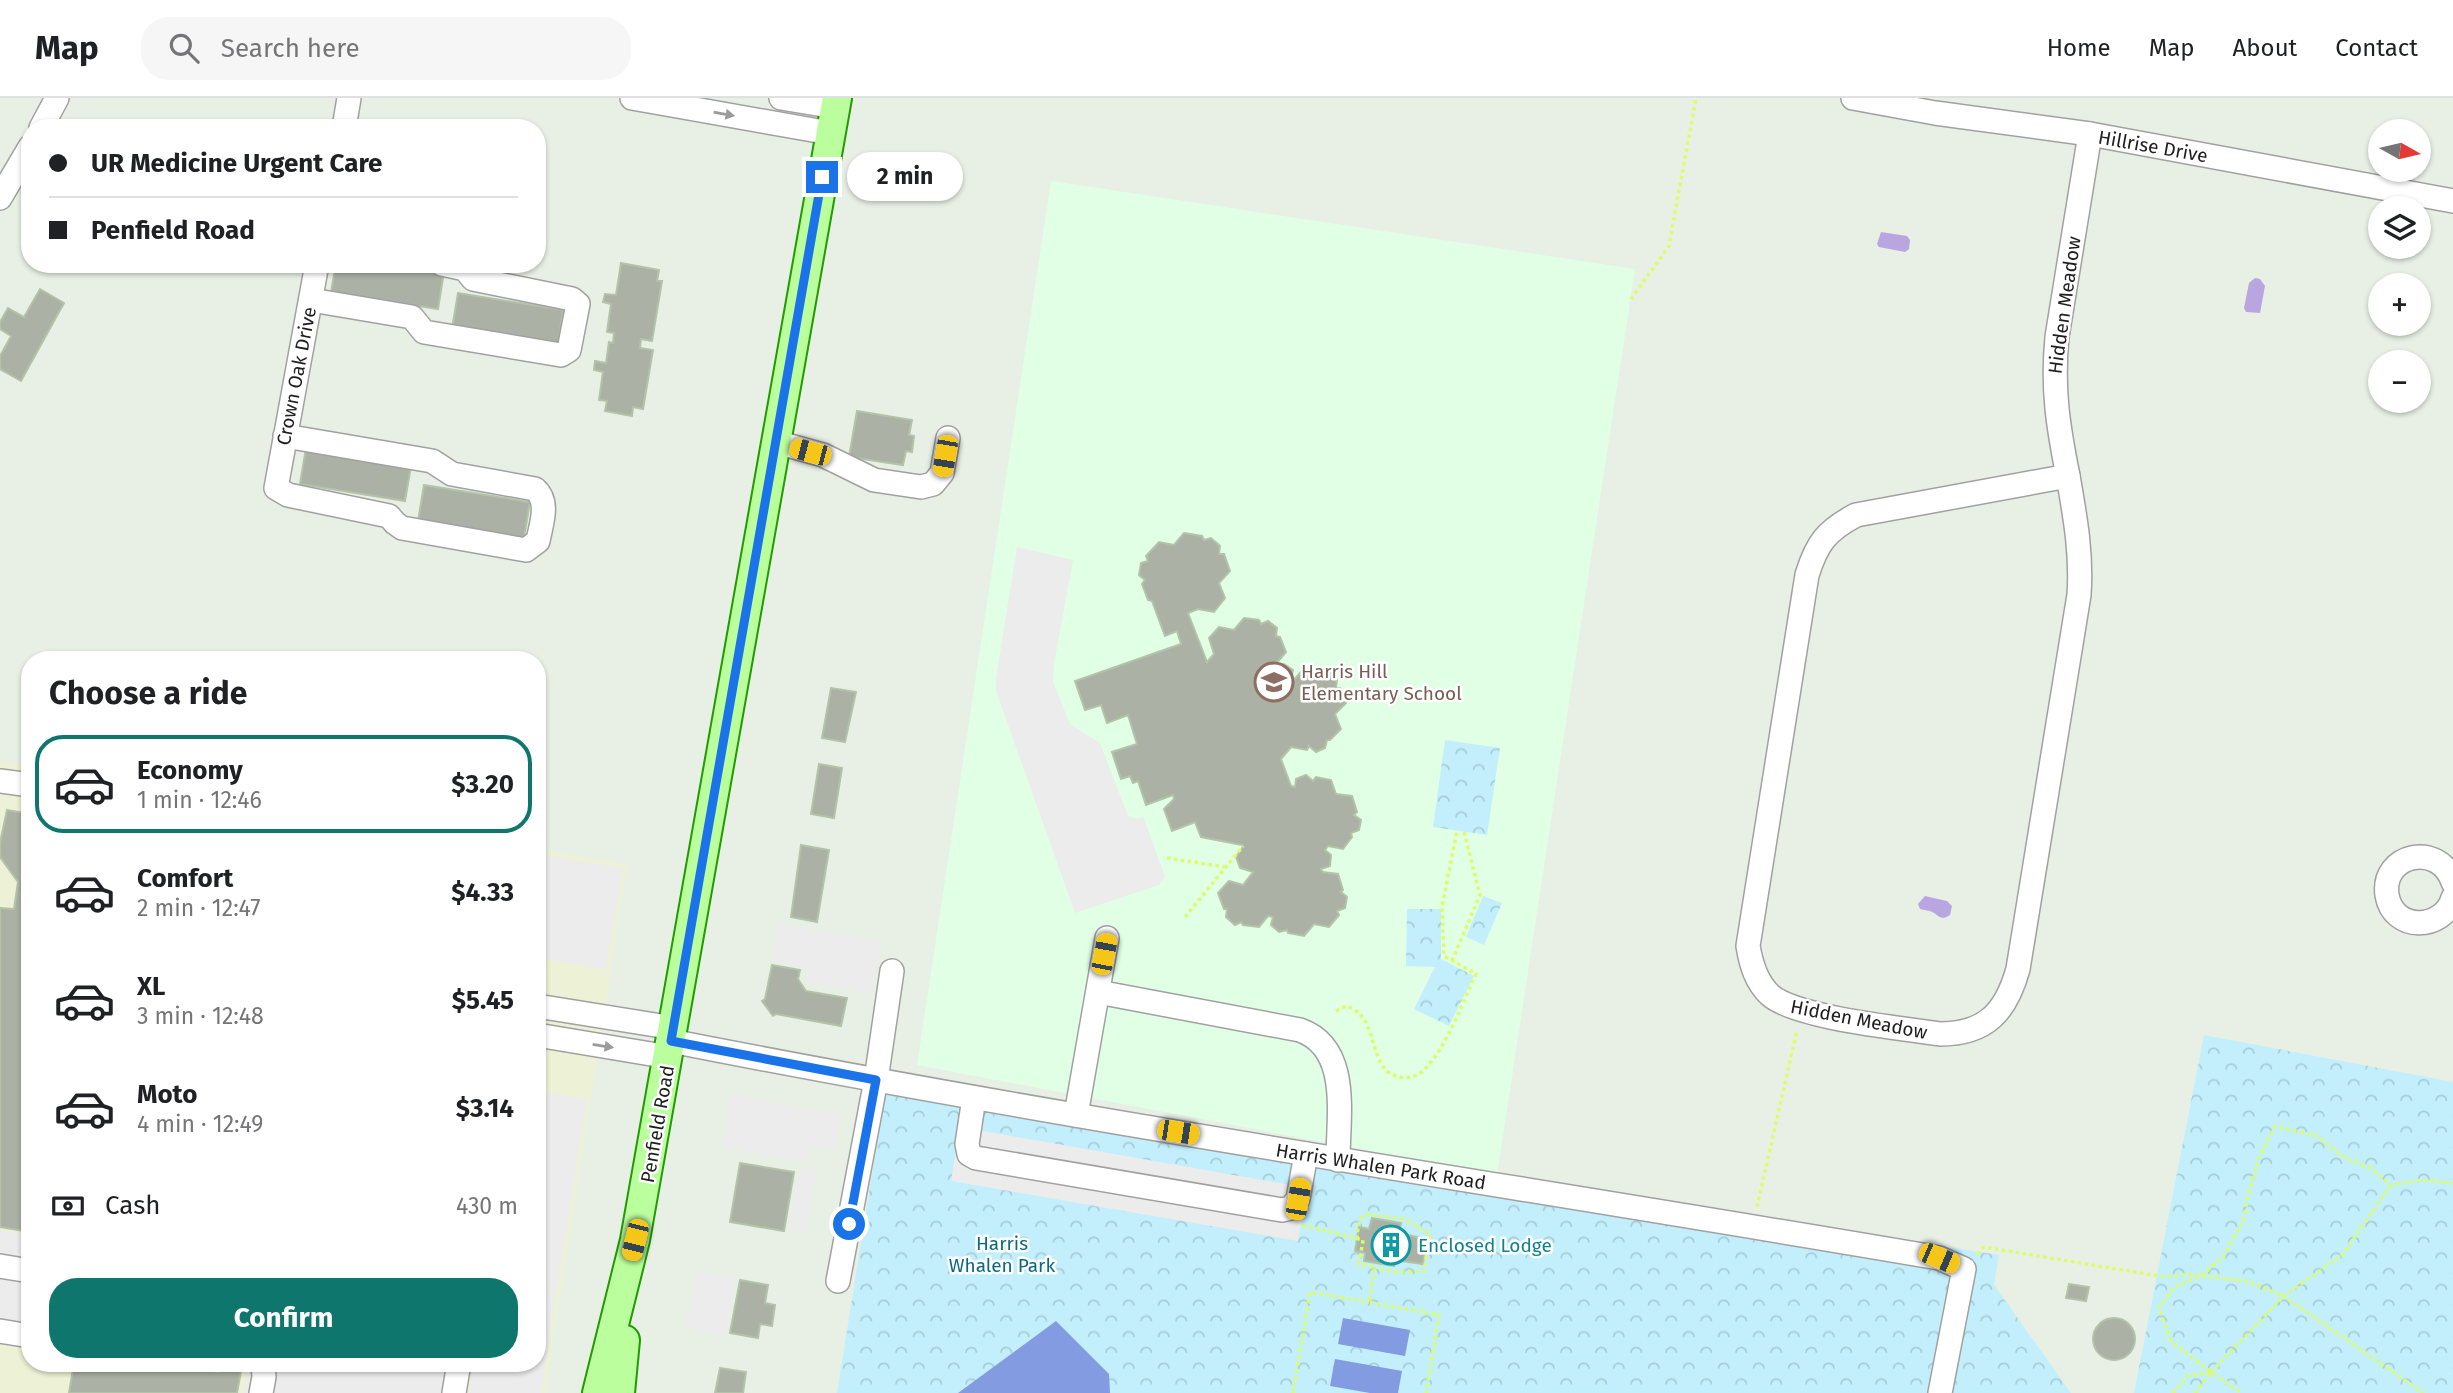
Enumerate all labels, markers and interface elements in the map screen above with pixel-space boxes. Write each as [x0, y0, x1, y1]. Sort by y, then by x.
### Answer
search box [141, 17, 631, 80]
text: Map [35, 28, 99, 68]
icon: search [165, 29, 203, 67]
text: Search here [221, 33, 360, 64]
text: Home [2047, 34, 2111, 62]
text: Map [2149, 34, 2195, 62]
text: About [2233, 34, 2297, 62]
text: Contact [2335, 34, 2418, 62]
one-way arrow [713, 109, 735, 120]
north arrow [2368, 119, 2431, 182]
map controls [2368, 119, 2431, 413]
street label: Hillrise Drive [2096, 126, 2210, 167]
text: UR Medicine Urgent Care [91, 148, 382, 179]
callout: 2 min [846, 153, 962, 202]
route end [806, 161, 838, 193]
text: 2 min [877, 162, 933, 190]
button: layers [2368, 196, 2431, 259]
text: Penfield Road [91, 215, 255, 246]
street label: Hidden Meadow [2043, 234, 2086, 375]
button: + [2368, 273, 2431, 336]
street label: Crown Oak Drive [272, 305, 321, 447]
button: − [2368, 350, 2431, 413]
car [932, 433, 959, 479]
car [787, 436, 834, 468]
place label: Harris Hill Elementary School [1301, 660, 1462, 705]
school or university icon: Harris Hill Elementary School [1253, 661, 1295, 703]
text: Choose a ride [49, 674, 247, 712]
icon: car [53, 753, 116, 816]
text: Economy [137, 755, 243, 786]
text: $3.20 [451, 769, 514, 800]
text: 1 min · 12:46 [137, 786, 262, 814]
icon: car [53, 861, 116, 924]
text: Comfort [137, 863, 233, 894]
text: $4.33 [451, 877, 514, 908]
text: 2 min · 12:47 [137, 894, 261, 922]
car [1090, 931, 1119, 977]
icon: car [53, 969, 116, 1032]
text: XL [137, 971, 165, 1002]
text: $5.45 [452, 985, 514, 1016]
street label: Hidden Meadow [1789, 995, 1930, 1044]
text: 3 min · 12:48 [137, 1002, 264, 1030]
one-way arrow [592, 1041, 614, 1052]
street label: Penfield Road [636, 1064, 679, 1185]
icon: car [53, 1077, 116, 1140]
text: Moto [137, 1079, 197, 1110]
text: $3.14 [456, 1093, 514, 1124]
text: 4 min · 12:49 [137, 1110, 263, 1138]
car [1156, 1118, 1201, 1146]
street label: Harris Whalen Park Road [1274, 1139, 1488, 1194]
car [1285, 1176, 1312, 1222]
icon: cash [49, 1187, 87, 1225]
text: Cash [105, 1190, 161, 1221]
text: 430 m [456, 1192, 518, 1220]
route start [833, 1208, 865, 1240]
car [620, 1217, 651, 1263]
building icon: Enclosed Lodge [1370, 1224, 1412, 1266]
park label: Harris Whalen Park [949, 1232, 1055, 1277]
place label: Enclosed Lodge [1418, 1234, 1552, 1257]
car [1916, 1240, 1963, 1276]
button: Confirm [49, 1278, 518, 1358]

